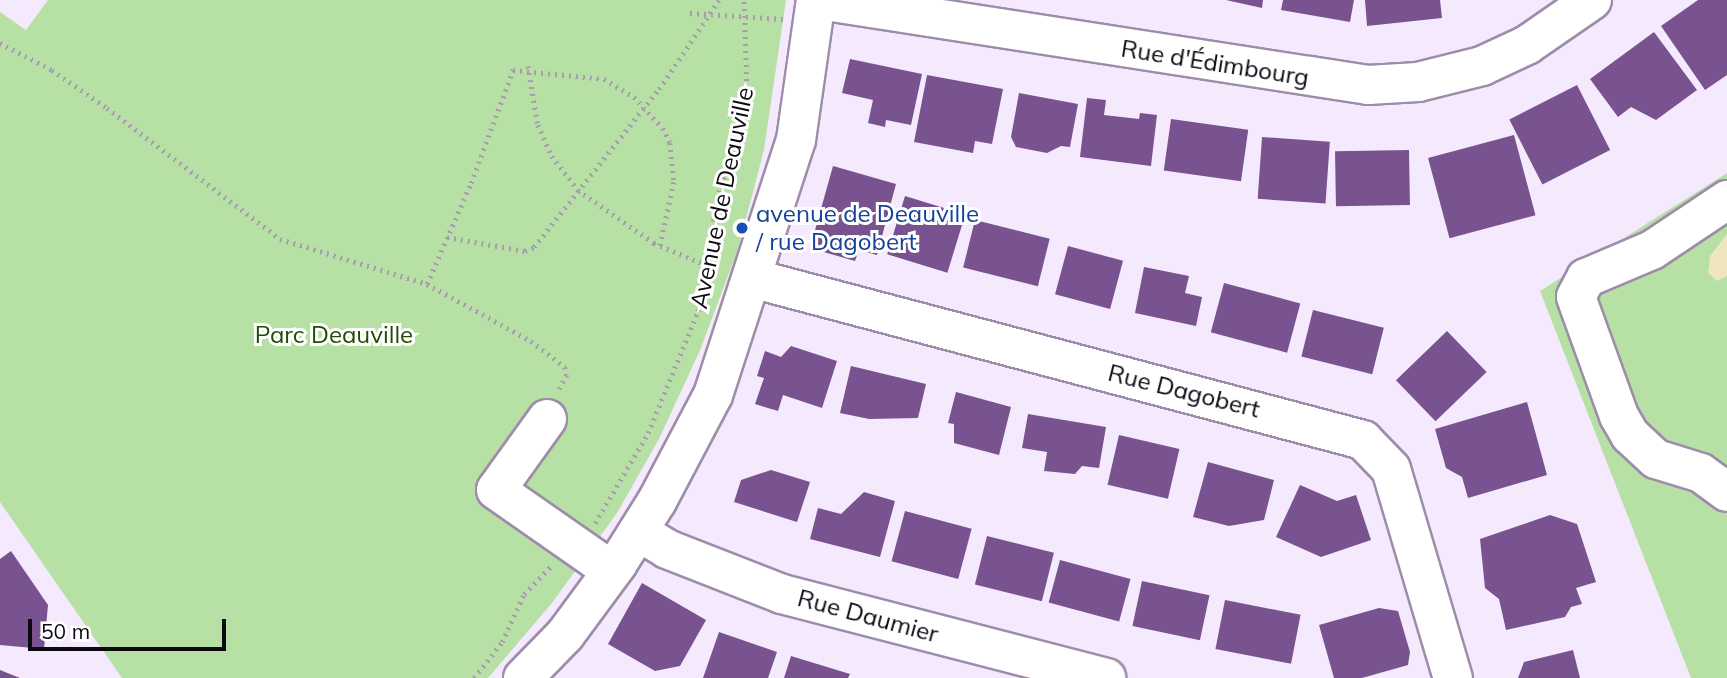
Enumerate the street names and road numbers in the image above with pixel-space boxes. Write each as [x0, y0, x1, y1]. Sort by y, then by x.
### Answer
street label: Rue d'Édimbourg [1119, 34, 1311, 92]
street label: Avenue de Deauville [684, 85, 760, 311]
street label: Rue Dagobert [1105, 358, 1263, 424]
street label: Rue Daumier [794, 583, 942, 649]

